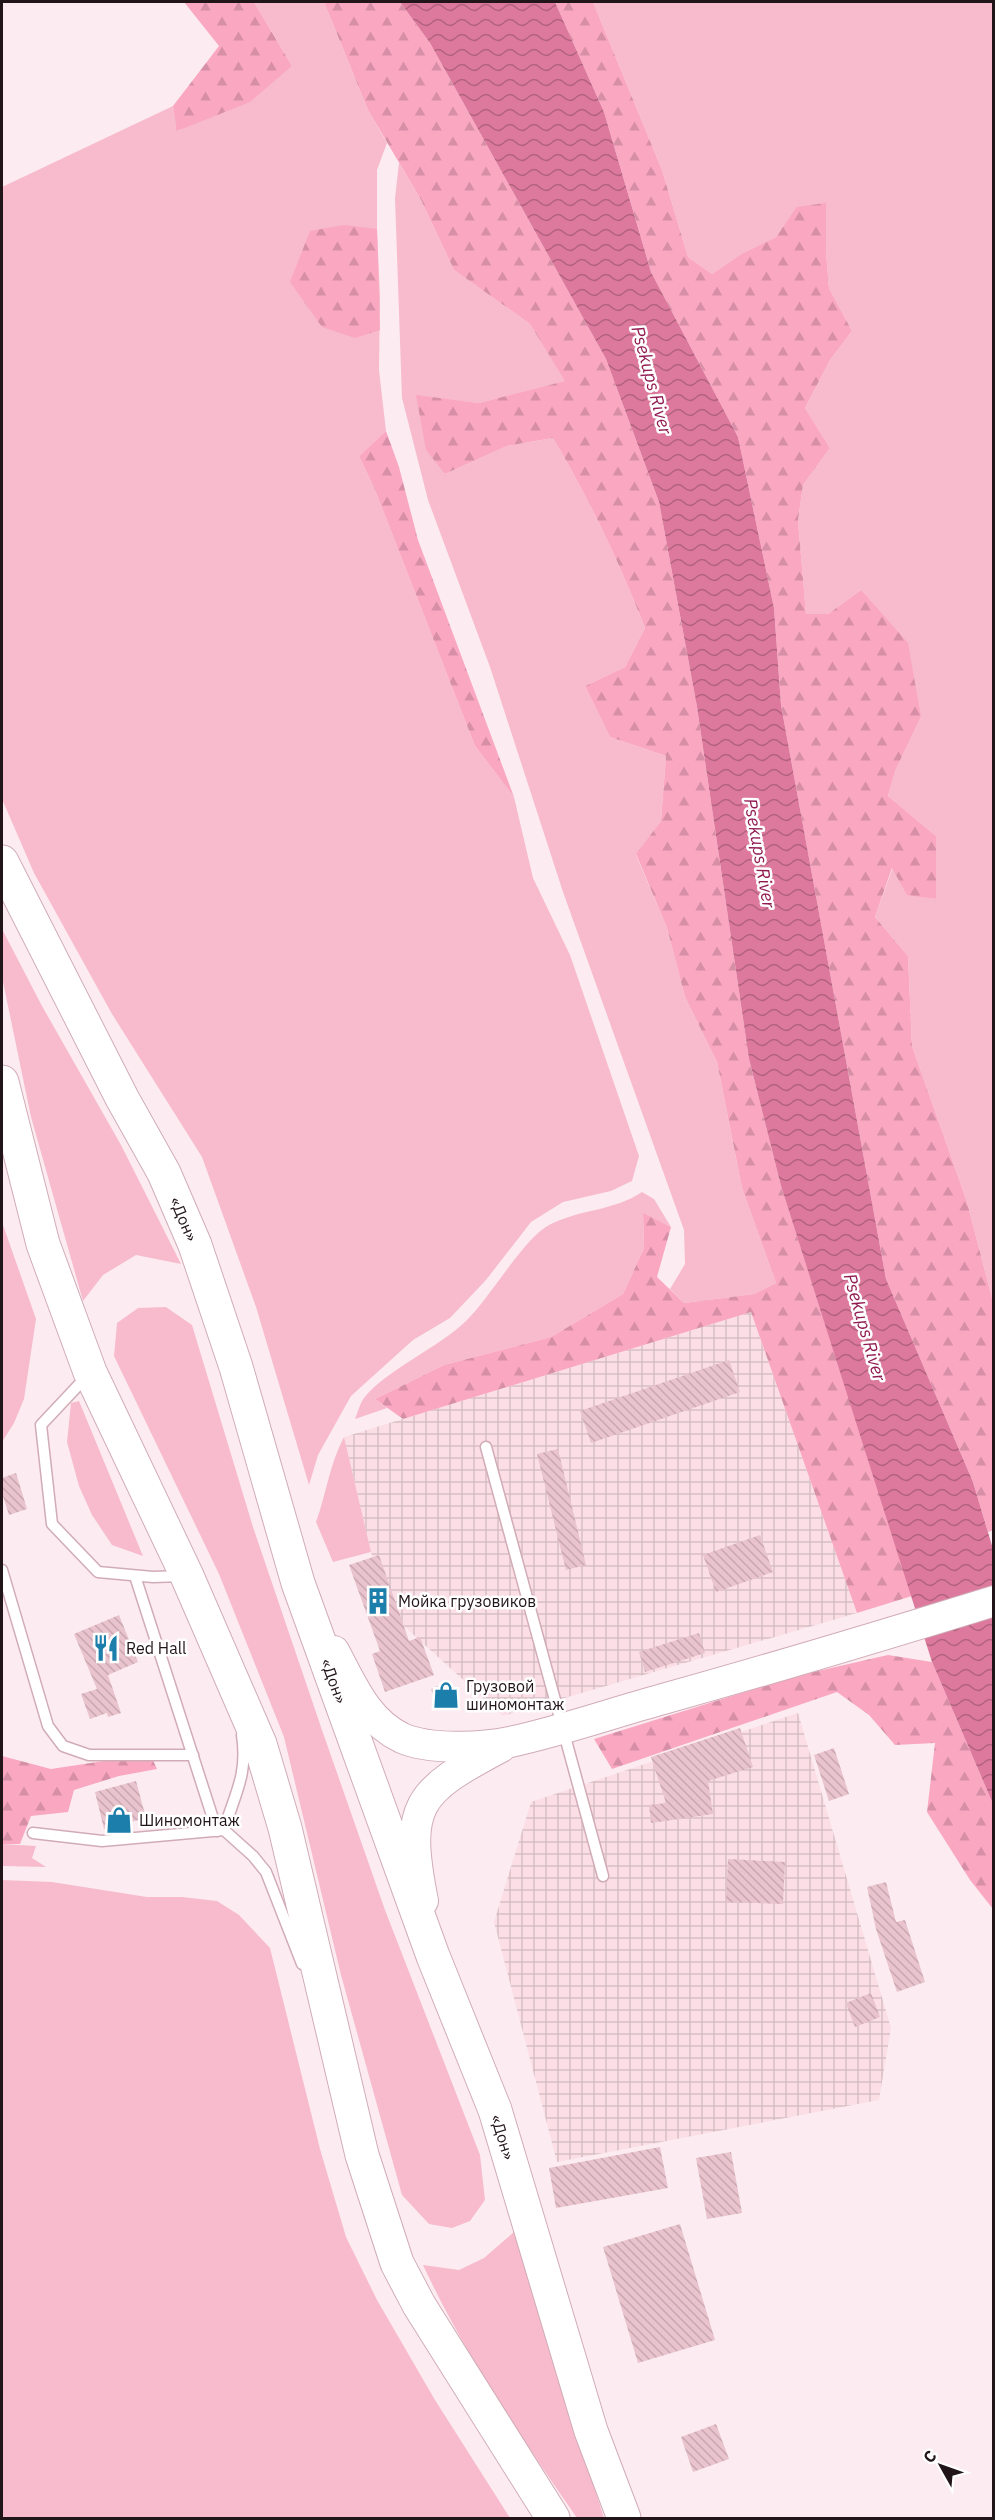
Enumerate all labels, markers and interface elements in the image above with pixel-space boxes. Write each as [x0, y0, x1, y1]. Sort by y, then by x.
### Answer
water label: Psekups River [627, 323, 678, 437]
water label: Psekups River [739, 796, 781, 910]
street label: «Дон» [166, 1194, 202, 1244]
water label: Psekups River [839, 1270, 891, 1384]
building icon: Мойка грузовиков [363, 1586, 393, 1616]
place label: Мойка грузовиков [398, 1591, 536, 1611]
restaurant icon: Red Hall [91, 1633, 121, 1663]
place label: Red Hall [126, 1638, 186, 1658]
street label: «Дон» [317, 1656, 351, 1706]
place label: Грузовой шиномонтаж [466, 1676, 564, 1714]
shop icon: Грузовой шиномонтаж [431, 1680, 461, 1710]
shop icon: Шиномонтаж [104, 1805, 134, 1835]
place label: Шиномонтаж [139, 1810, 240, 1830]
street label: «Дон» [487, 2112, 519, 2162]
north arrow [911, 2436, 971, 2496]
text: С [918, 2446, 941, 2467]

